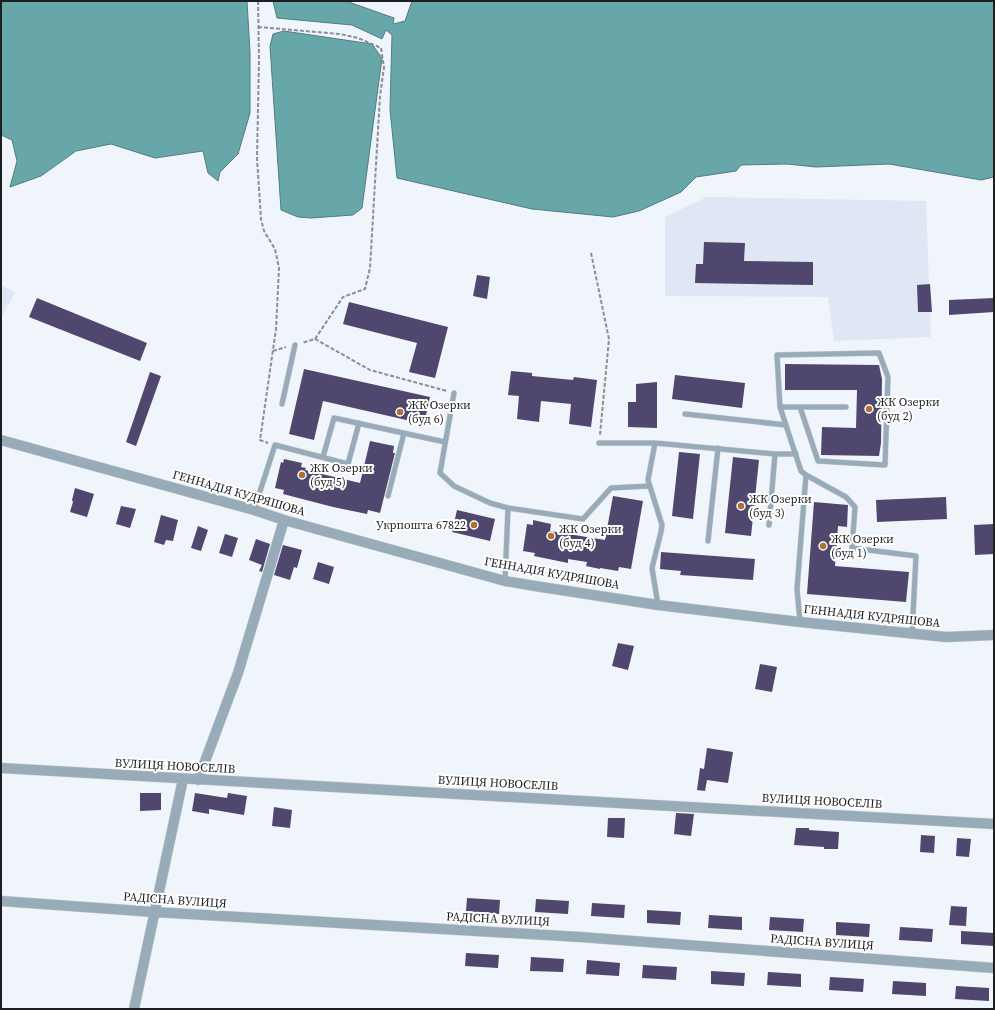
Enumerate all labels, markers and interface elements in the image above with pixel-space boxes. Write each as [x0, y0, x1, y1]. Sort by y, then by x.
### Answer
place label: ЖК Озерки (буд 2) [877, 394, 940, 424]
place label: ЖК Озерки (буд 6) [408, 397, 471, 427]
marker: ЖК Озерки (буд 2) [864, 404, 874, 414]
marker: ЖК Озерки (буд 6) [395, 407, 405, 417]
place label: ЖК Озерки (буд 5) [310, 460, 373, 490]
street label: ГЕННАДІЯ КУДРЯШОВА [171, 466, 307, 520]
marker: ЖК Озерки (буд 5) [297, 470, 307, 480]
place label: ЖК Озерки (буд 3) [749, 491, 812, 521]
marker: ЖК Озерки (буд 3) [736, 501, 746, 511]
place label: Укрпошта 67822 [376, 517, 466, 533]
marker: Укрпошта 67822 [469, 520, 479, 530]
place label: ЖК Озерки (буд 4) [559, 521, 622, 551]
marker: ЖК Озерки (буд 4) [546, 531, 556, 541]
place label: ЖК Озерки (буд 1) [831, 531, 894, 561]
marker: ЖК Озерки (буд 1) [818, 541, 828, 551]
street label: ГЕННАДІЯ КУДРЯШОВА [483, 553, 621, 593]
street label: ГЕННАДІЯ КУДРЯШОВА [803, 601, 941, 631]
street label: ВУЛИЦЯ НОВОСЕЛІВ [114, 755, 236, 777]
street label: ВУЛИЦЯ НОВОСЕЛІВ [437, 772, 559, 794]
street label: ВУЛИЦЯ НОВОСЕЛІВ [761, 790, 883, 812]
street label: РАДІСНА ВУЛИЦЯ [123, 888, 228, 912]
street label: РАДІСНА ВУЛИЦЯ [446, 908, 551, 930]
street label: РАДІСНА ВУЛИЦЯ [770, 930, 875, 954]

